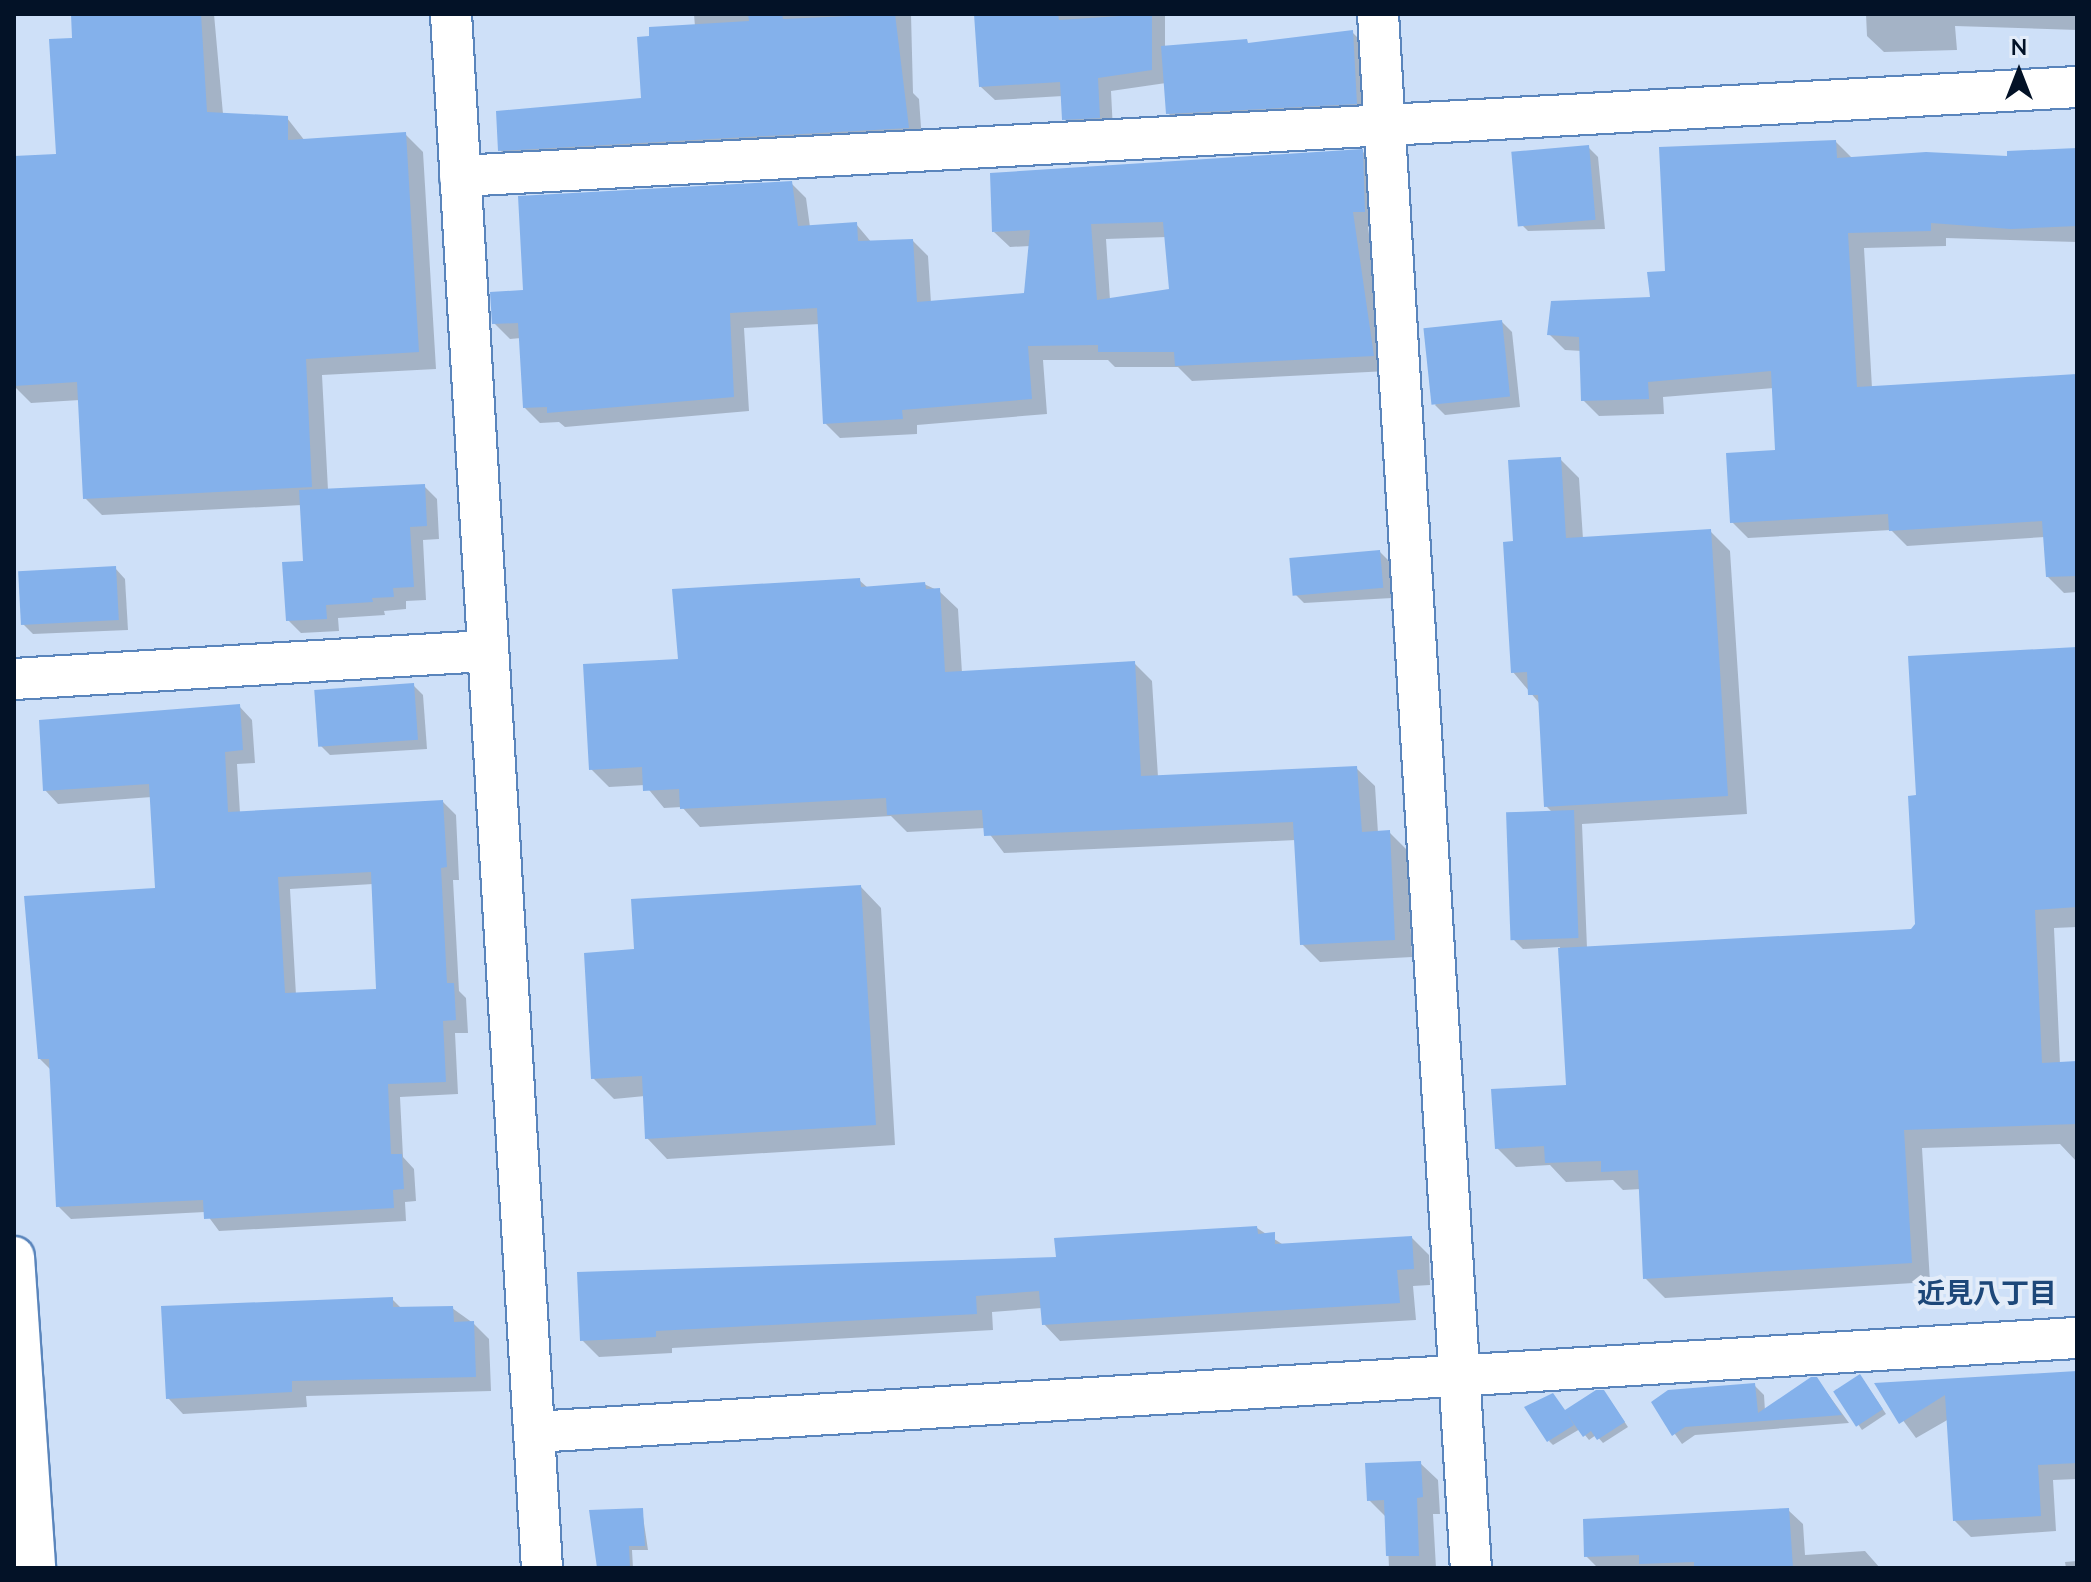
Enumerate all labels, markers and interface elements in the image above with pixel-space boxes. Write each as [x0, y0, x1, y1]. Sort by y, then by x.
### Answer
north arrow [1979, 32, 2059, 112]
text: N [2011, 33, 2027, 63]
district label: 近見八丁目 [1917, 1277, 2057, 1311]

